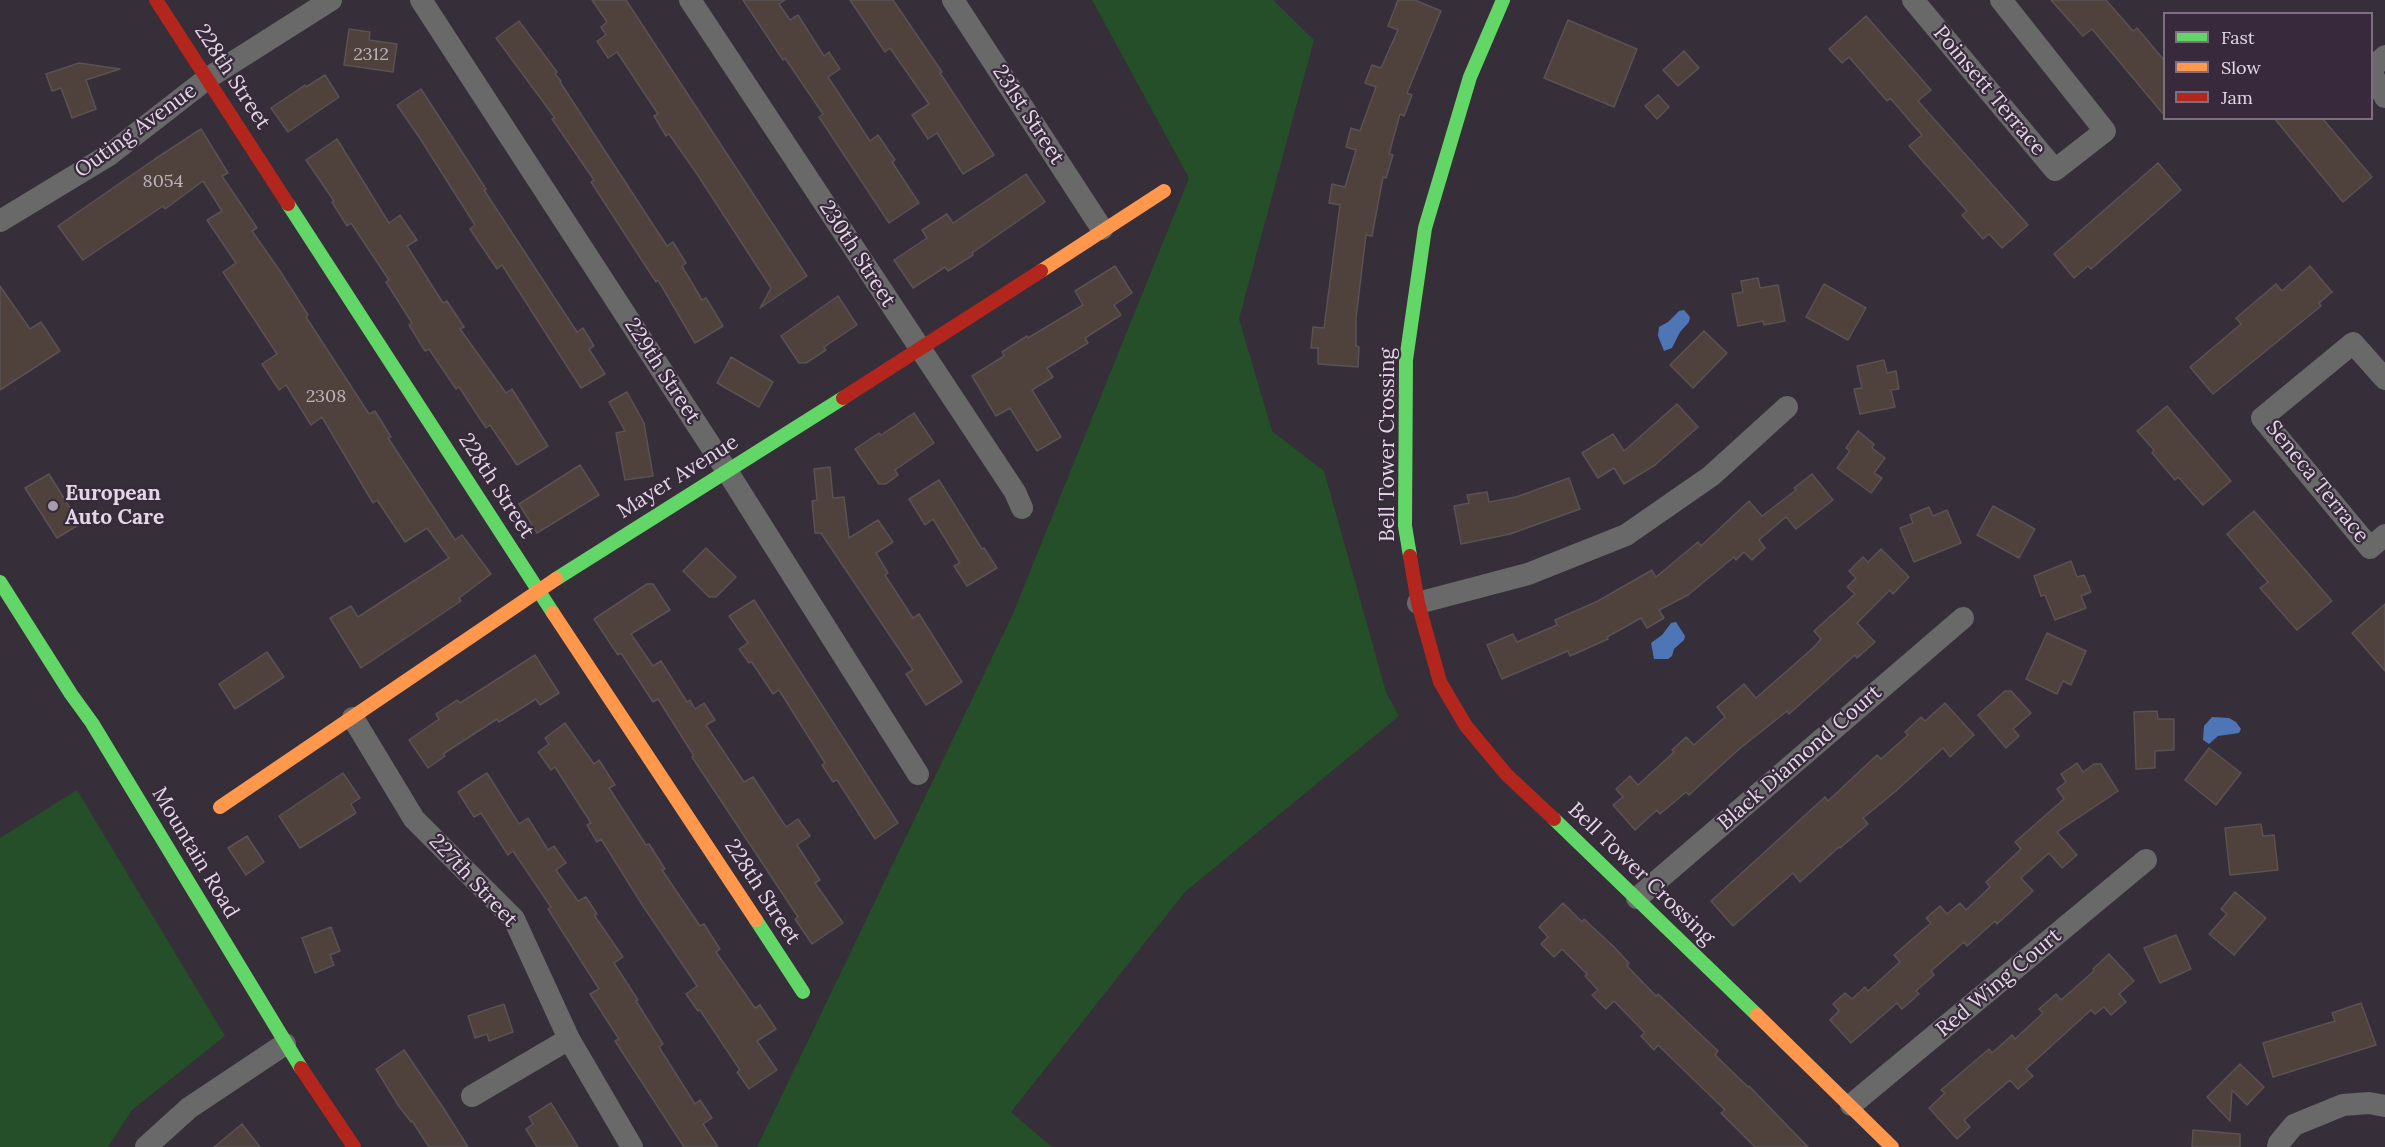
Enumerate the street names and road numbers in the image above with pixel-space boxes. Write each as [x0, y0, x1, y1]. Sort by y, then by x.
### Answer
street label: 228th Street [189, 20, 275, 134]
street label: Poinsett Terrace [1927, 21, 2051, 161]
street label: 231st Street [987, 61, 1069, 169]
street label: Outing Avenue [70, 78, 202, 184]
street label: 230th Street [813, 196, 901, 312]
street label: 229th Street [619, 314, 705, 428]
street label: Bell Tower Crossing [1375, 348, 1401, 542]
street label: Seneca Terrace [2260, 416, 2374, 548]
street label: 228th Street [453, 429, 539, 543]
street label: Mayer Avenue [613, 430, 743, 524]
street label: Black Diamond Court [1713, 680, 1887, 836]
street label: Mountain Road [146, 783, 244, 923]
street label: Bell Tower Crossing [1562, 798, 1720, 950]
street label: 227th Street [424, 829, 522, 933]
street label: 228th Street [719, 835, 805, 949]
street label: Red Wing Court [1931, 923, 2067, 1043]

